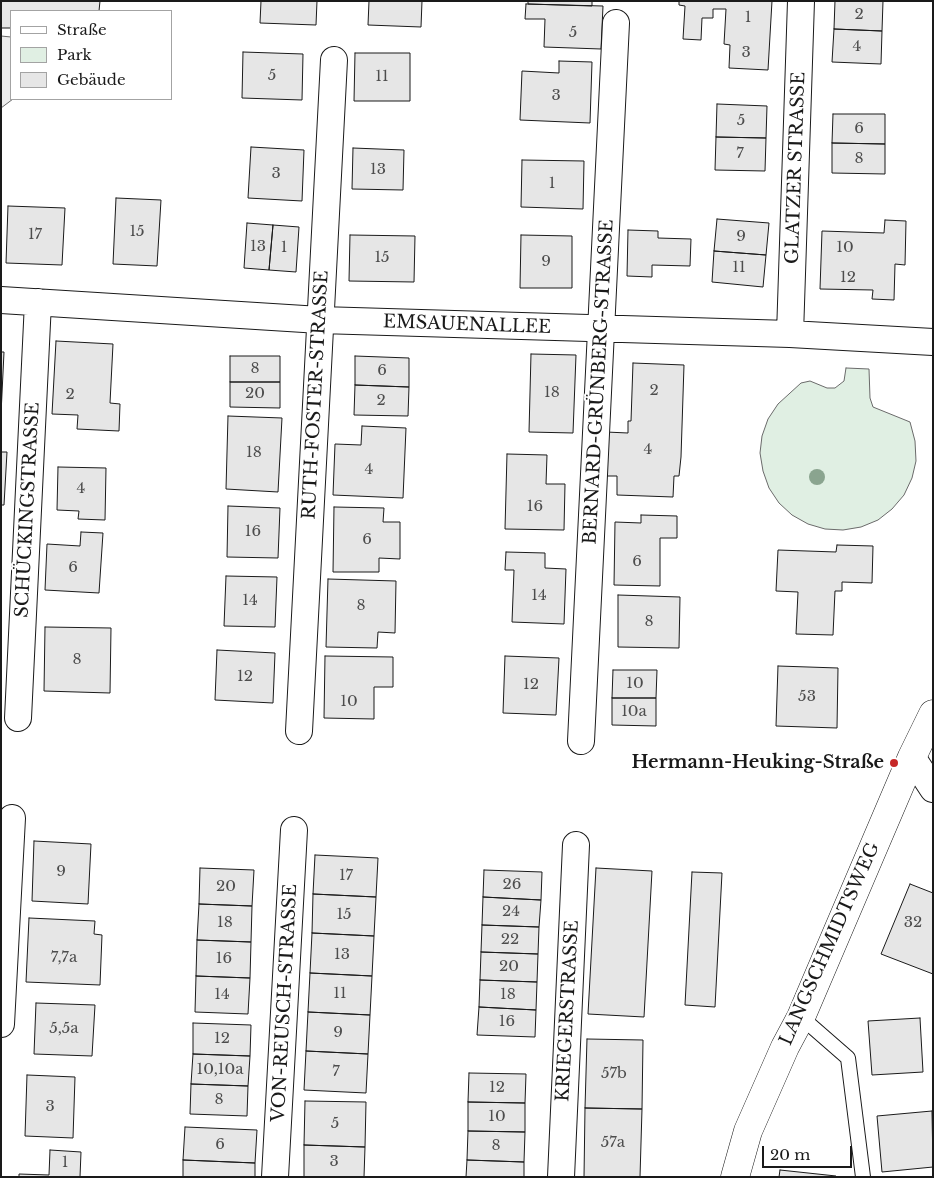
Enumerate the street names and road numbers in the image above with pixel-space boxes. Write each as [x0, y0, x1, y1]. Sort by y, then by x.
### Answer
street label: GLATZER STRASSE [782, 71, 810, 265]
street label: BERNARD-GRÜNBERG-STRASSE [580, 219, 618, 545]
street label: RUTH-FOSTER-STRASSE [299, 270, 333, 520]
street label: EMSAUENALLEE [383, 311, 551, 339]
street label: SCHÜCKINGSTRASSE [12, 402, 44, 618]
street label: LANGSCHMIDTSWEG [775, 839, 885, 1049]
street label: VON-REUSCH-STRASSE [268, 883, 302, 1123]
street label: KRIEGERSTRASSE [552, 920, 584, 1102]

